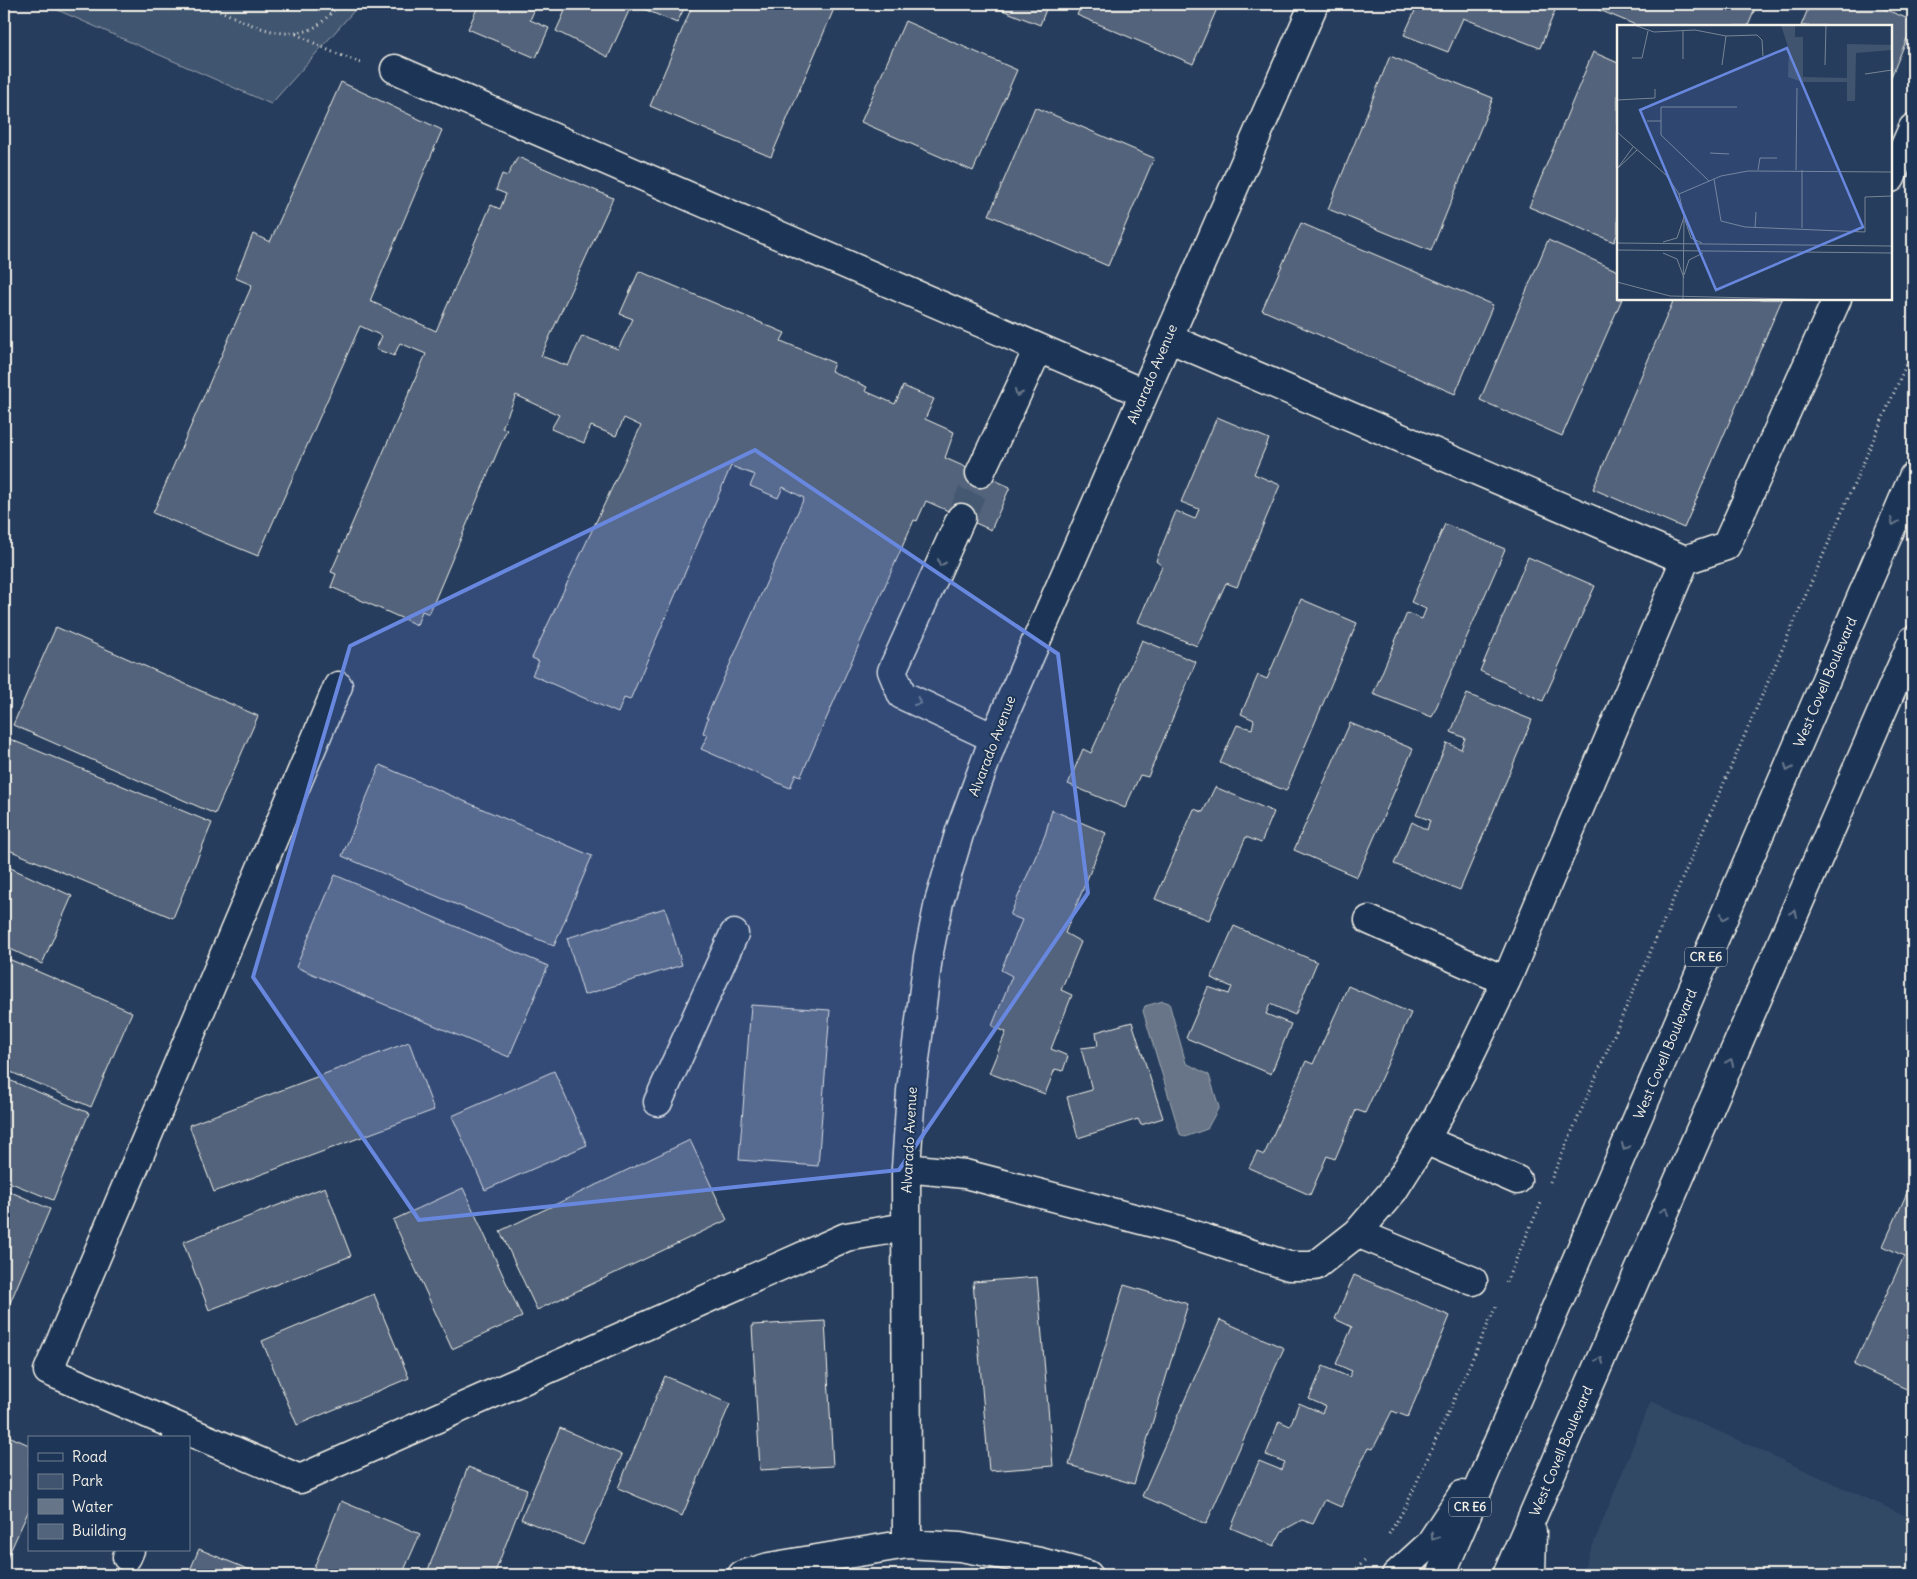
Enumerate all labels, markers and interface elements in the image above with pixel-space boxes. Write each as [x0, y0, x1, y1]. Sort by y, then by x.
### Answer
inset map [1617, 25, 1892, 300]
street label: Alvarado Avenue [1123, 321, 1181, 427]
one-way arrow [1013, 388, 1024, 397]
one-way arrow [1889, 517, 1900, 526]
one-way arrow [937, 558, 947, 567]
street label: West Covell Boulevard [1789, 614, 1861, 750]
street label: Alvarado Avenue [964, 693, 1020, 799]
one-way arrow [913, 696, 922, 707]
one-way arrow [1784, 763, 1795, 772]
one-way arrow [1788, 909, 1799, 918]
one-way arrow [1719, 912, 1730, 921]
road number: CR E6 [1685, 948, 1727, 966]
street label: West Covell Boulevard [1629, 986, 1701, 1122]
one-way arrow [1723, 1058, 1734, 1067]
street label: Alvarado Avenue [897, 1086, 921, 1194]
one-way arrow [1620, 1142, 1631, 1151]
one-way arrow [1658, 1207, 1669, 1216]
one-way arrow [1595, 1357, 1605, 1365]
street label: West Covell Boulevard [1525, 1383, 1597, 1519]
legend [28, 1436, 190, 1552]
text: Road [72, 1447, 107, 1466]
text: Park [72, 1471, 103, 1490]
text: Water [72, 1497, 113, 1516]
road number: CR E6 [1449, 1498, 1491, 1516]
text: Building [72, 1521, 127, 1540]
one-way arrow [1431, 1531, 1440, 1540]

